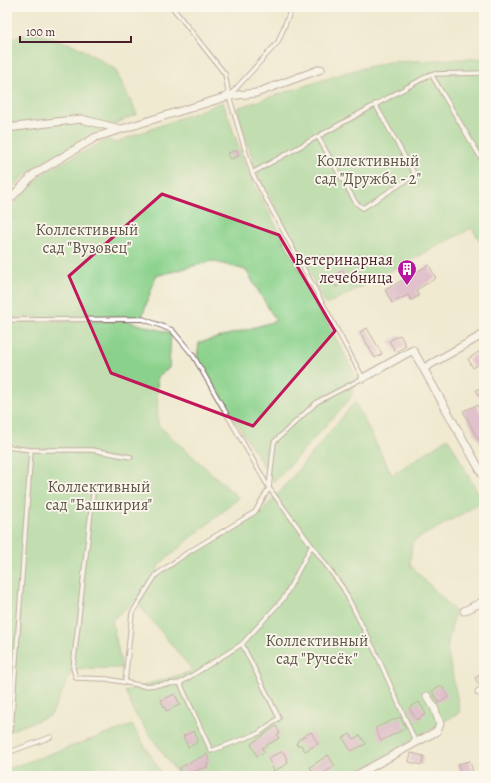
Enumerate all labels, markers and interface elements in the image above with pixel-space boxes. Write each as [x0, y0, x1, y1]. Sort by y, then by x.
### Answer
scale bar [20, 18, 131, 44]
text: 100 m [26, 24, 55, 40]
park label: Коллективный сад "Дружба - 2" [315, 150, 421, 190]
park label: Коллективный сад "Вузовец" [36, 219, 138, 259]
place label: Ветеринарная лечебница [295, 249, 394, 289]
building icon: Ветеринарная лечебница [396, 258, 418, 286]
park label: Коллективный сад "Башкирия" [46, 476, 153, 516]
park label: Коллективный сад "Ручеёк" [266, 630, 368, 670]

